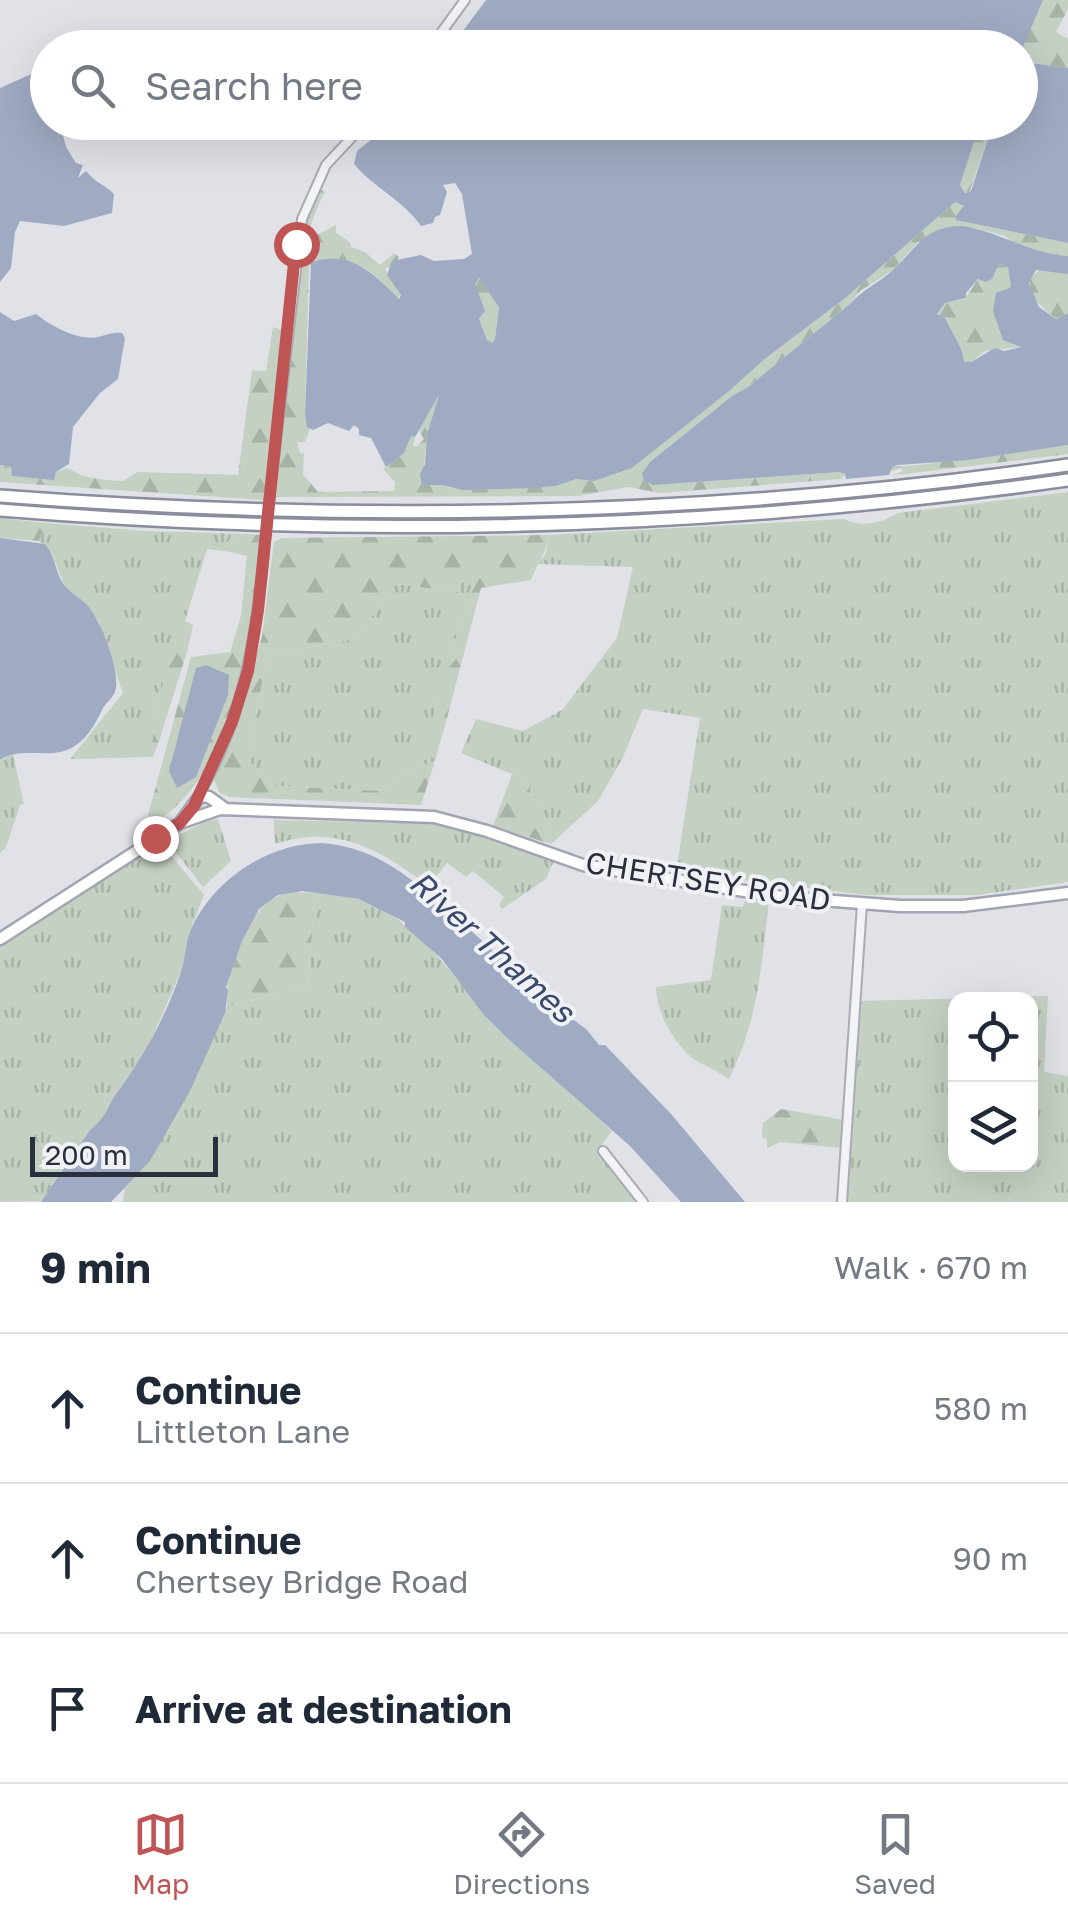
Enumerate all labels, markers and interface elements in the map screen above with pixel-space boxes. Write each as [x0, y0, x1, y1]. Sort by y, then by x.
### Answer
search box [30, 30, 1038, 140]
icon: search [65, 58, 120, 113]
text: Search here [145, 63, 363, 108]
route start [274, 222, 320, 268]
route end [133, 816, 179, 862]
street label: CHERTSEY ROAD [583, 844, 833, 918]
water label: River Thames [403, 863, 584, 1031]
map controls [948, 992, 1038, 1172]
button: locate [948, 992, 1038, 1082]
button: layers [948, 1082, 1038, 1172]
scale bar [30, 1132, 218, 1176]
text: 200 m [45, 1138, 128, 1171]
text: 9 min [40, 1242, 151, 1292]
text: Walk · 670 m [834, 1248, 1028, 1286]
text: Continue [135, 1367, 301, 1412]
icon: ahead [40, 1381, 95, 1436]
text: 580 m [934, 1389, 1028, 1427]
text: Littleton Lane [135, 1412, 350, 1450]
text: Continue [135, 1517, 301, 1562]
icon: ahead [40, 1531, 95, 1586]
text: 90 m [952, 1539, 1028, 1577]
text: Chertsey Bridge Road [135, 1562, 469, 1600]
icon: arrive [40, 1681, 95, 1736]
text: Arrive at destination [135, 1686, 512, 1731]
tab: Map [132, 1807, 189, 1900]
tab: Directions [453, 1807, 590, 1900]
tab: Saved [854, 1807, 936, 1900]

